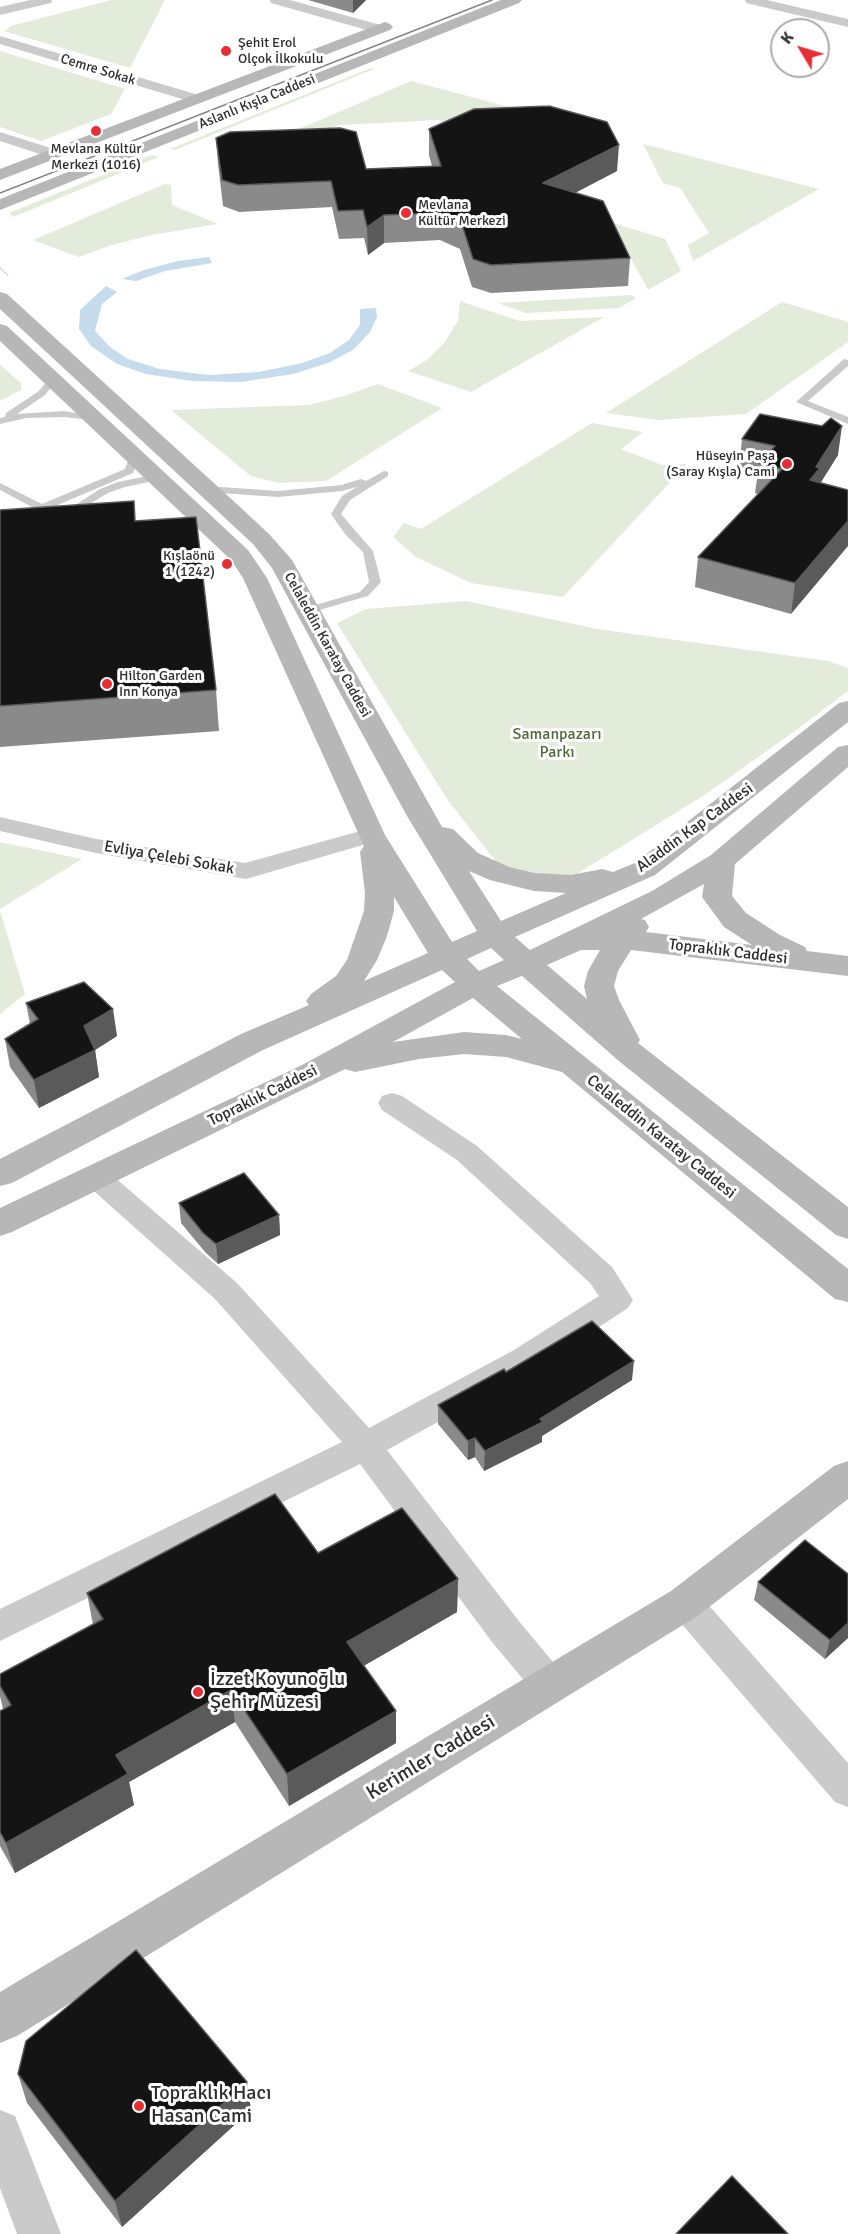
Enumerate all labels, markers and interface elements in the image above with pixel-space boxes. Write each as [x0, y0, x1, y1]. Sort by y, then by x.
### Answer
north arrow [770, 18, 830, 78]
text: K [776, 28, 798, 48]
place label: Şehit Erol Olçok İlkokulu [238, 35, 323, 68]
marker: Şehit Erol Olçok İlkokulu [219, 44, 233, 58]
street label: Cemre Sokak [58, 51, 138, 89]
street label: Aslanlı Kışla Caddesi [196, 71, 318, 133]
marker: Mevlana Kültür Merkezi (1016) [89, 124, 103, 138]
place label: Mevlana Kültür Merkezi (1016) [51, 141, 141, 174]
place label: Mevlana Kültür Merkezi [418, 197, 506, 230]
marker: Mevlana Kültür Merkezi [399, 206, 413, 220]
place label: Hüseyin Paşa (Saray Kışla) Cami [666, 448, 775, 480]
marker: Hüseyin Paşa (Saray Kışla) Cami [780, 457, 794, 471]
place label: Kışlaönü 1 (1242) [163, 548, 215, 580]
marker: Kışlaönü 1 (1242) [220, 557, 234, 571]
street label: Celaleddin Karatay Caddesi [280, 570, 374, 720]
place label: Hilton Garden Inn Konya [119, 668, 202, 700]
marker: Hilton Garden Inn Konya [100, 677, 114, 691]
park label: Samanpazarı Parkı [513, 725, 601, 763]
street label: Aladdin Kap Caddesi [633, 779, 757, 877]
street label: Evliya Çelebi Sokak [103, 837, 235, 879]
street label: Topraklık Caddesi [668, 935, 788, 969]
street label: Topraklık Caddesi [205, 1061, 321, 1131]
street label: Celaleddin Karatay Caddesi [583, 1071, 739, 1203]
place label: İzzet Koyunoğlu Şehir Müzesi [210, 1668, 345, 1715]
marker: İzzet Koyunoğlu Şehir Müzesi [191, 1685, 205, 1699]
street label: Kerimler Caddesi [362, 1710, 500, 1806]
place label: Topraklık Hacı Hasan Cami [151, 2082, 271, 2129]
marker: Topraklık Hacı Hasan Cami [132, 2099, 146, 2113]

